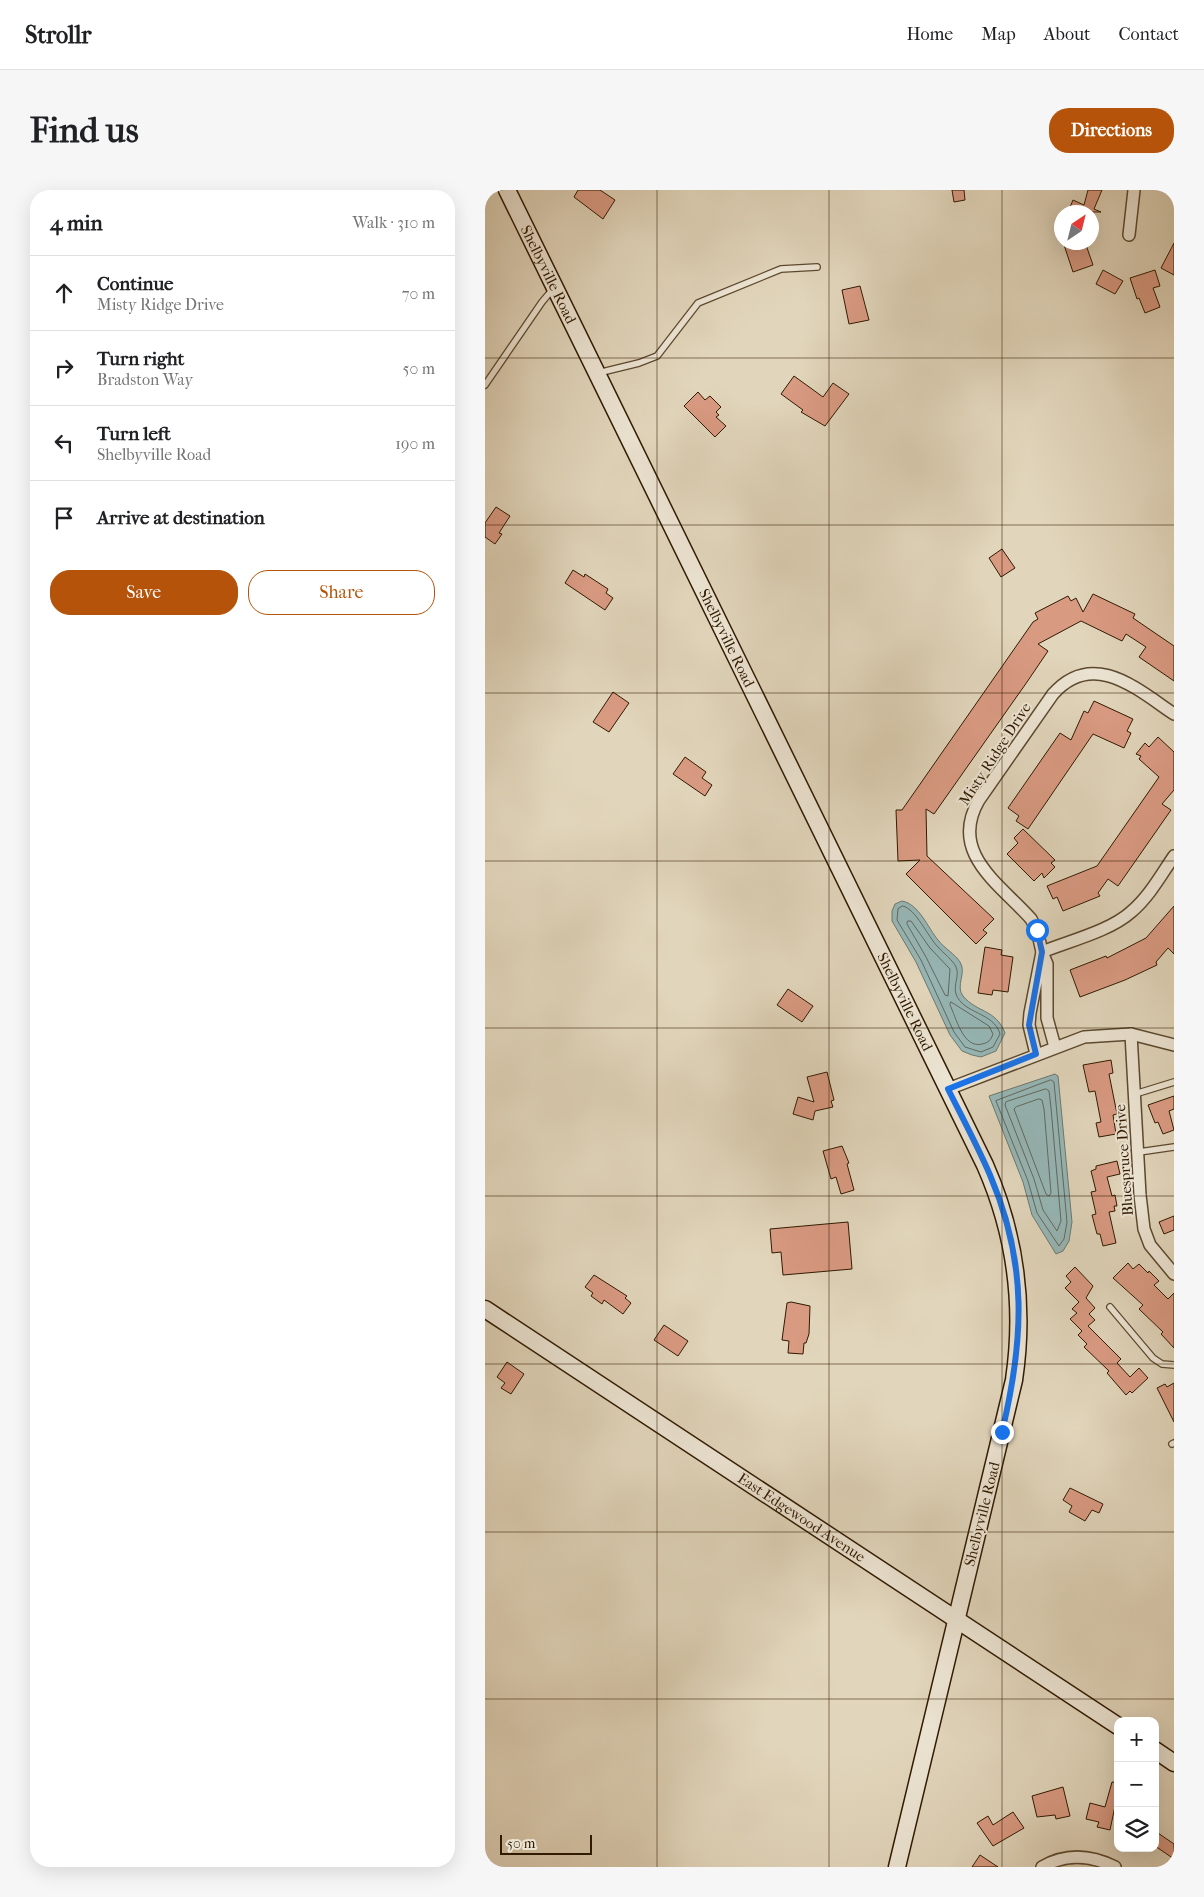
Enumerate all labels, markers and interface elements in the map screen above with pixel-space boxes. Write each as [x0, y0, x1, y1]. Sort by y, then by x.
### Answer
text: Strollr [25, 21, 92, 49]
text: Home [906, 24, 953, 45]
text: Map [981, 24, 1016, 45]
text: About [1044, 24, 1090, 45]
text: Contact [1118, 24, 1179, 45]
button: Directions [1049, 108, 1174, 153]
text: Find us [30, 110, 139, 151]
north arrow [1054, 205, 1099, 250]
text: 4 min [50, 211, 103, 235]
text: Walk · 310 m [352, 213, 435, 232]
street label: Shelbyville Road [517, 222, 580, 327]
text: Continue [97, 273, 173, 295]
icon: ahead [50, 279, 78, 307]
text: 70 m [402, 284, 435, 303]
text: Misty Ridge Drive [97, 295, 224, 314]
text: Turn right [97, 348, 184, 370]
icon: right [50, 354, 78, 382]
text: 50 m [403, 359, 435, 378]
text: Bradston Way [97, 370, 193, 389]
text: Turn left [97, 423, 171, 445]
icon: left [50, 429, 78, 457]
text: 190 m [395, 434, 435, 453]
text: Shelbyville Road [97, 445, 211, 464]
icon: arrive [50, 504, 78, 532]
text: Arrive at destination [97, 507, 265, 529]
button: Save [50, 570, 238, 615]
button: Share [248, 570, 435, 615]
street label: Shelbyville Road [695, 586, 759, 691]
street label: Misty Ridge Drive [955, 699, 1035, 809]
route start [1026, 919, 1049, 942]
street label: Shelbyville Road [873, 950, 937, 1055]
street label: Bluespruce Drive [1111, 1103, 1137, 1216]
route end [991, 1421, 1014, 1444]
street label: Shelbyville Road [960, 1459, 1004, 1568]
street label: East Edgewood Avenue [734, 1469, 869, 1566]
map controls [1114, 1717, 1159, 1852]
button: + [1114, 1717, 1159, 1762]
button: − [1114, 1762, 1159, 1807]
button: layers [1114, 1807, 1159, 1852]
scale bar [500, 1832, 593, 1855]
text: 50 m [507, 1835, 535, 1852]

